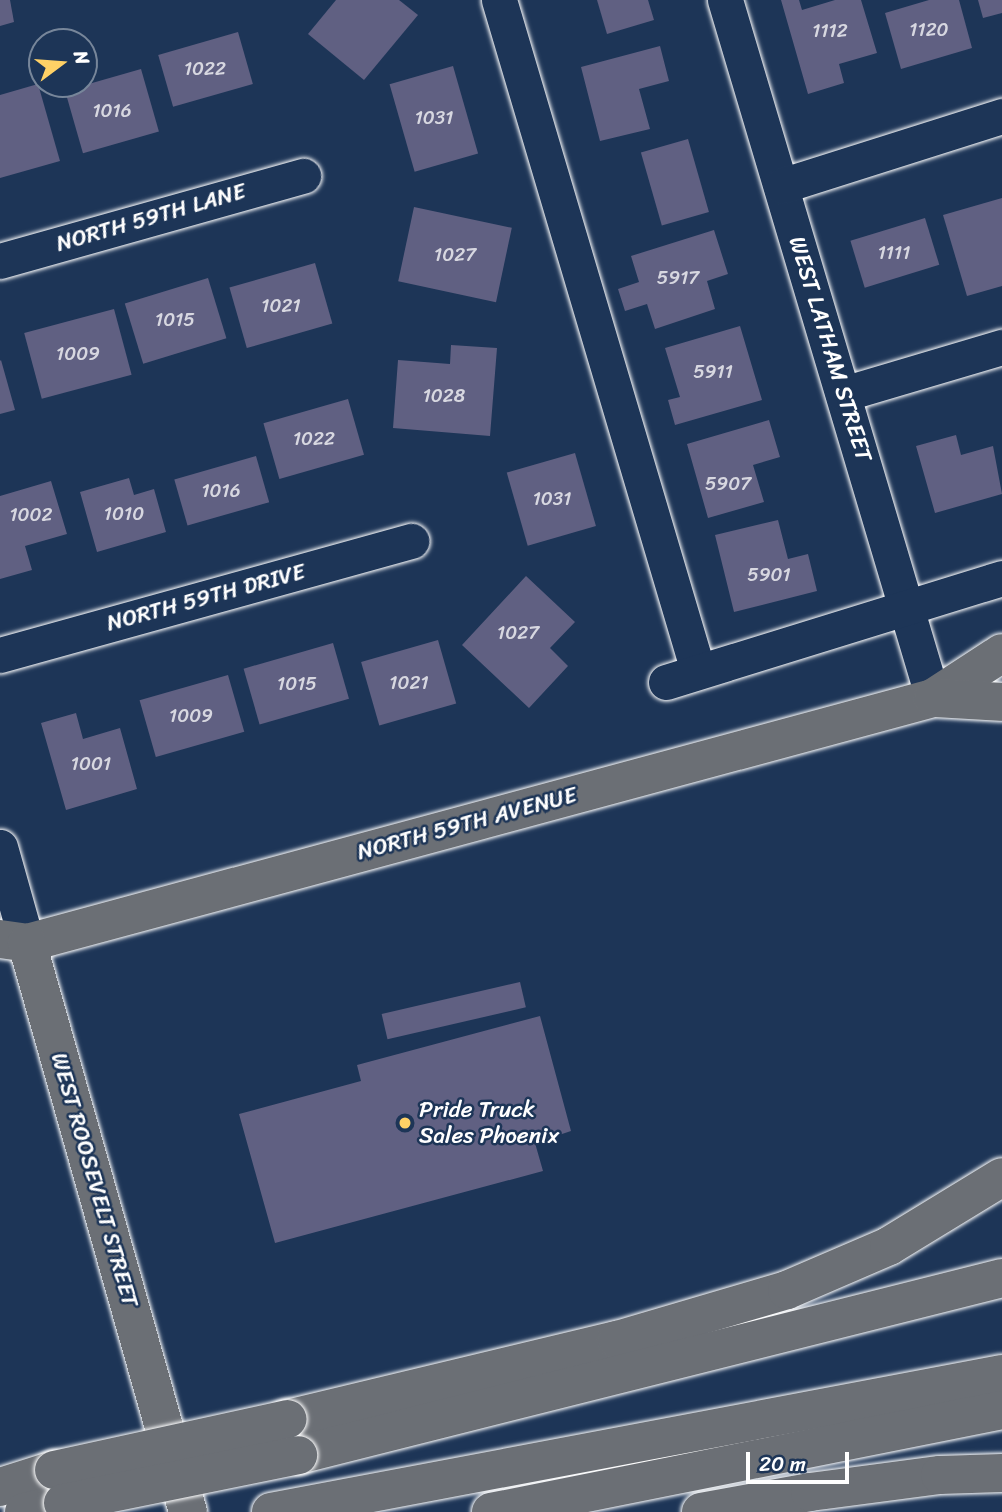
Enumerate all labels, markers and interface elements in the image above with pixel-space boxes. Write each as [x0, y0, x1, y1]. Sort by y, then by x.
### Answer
house number: 1120 [909, 19, 949, 41]
house number: 1112 [812, 20, 848, 42]
north arrow [28, 28, 98, 98]
text: N [64, 47, 99, 68]
house number: 1022 [184, 58, 226, 80]
house number: 1016 [92, 100, 132, 122]
house number: 1031 [415, 107, 453, 129]
street label: NORTH 59TH LANE [53, 178, 249, 258]
street label: WEST LATHAM STREET [782, 233, 878, 465]
house number: 1111 [878, 242, 910, 264]
house number: 1027 [434, 244, 476, 266]
house number: 5917 [657, 267, 699, 289]
house number: 1021 [261, 295, 301, 317]
house number: 1015 [155, 309, 195, 331]
house number: 1009 [56, 343, 100, 365]
house number: 5911 [693, 361, 733, 383]
house number: 1028 [423, 385, 465, 407]
house number: 1022 [293, 428, 335, 450]
house number: 5907 [705, 473, 751, 495]
house number: 1016 [201, 480, 241, 502]
house number: 1031 [533, 488, 571, 510]
house number: 1010 [104, 503, 144, 525]
house number: 1002 [9, 504, 53, 526]
street label: NORTH 59TH DRIVE [103, 558, 309, 638]
house number: 5901 [747, 564, 791, 586]
house number: 1027 [497, 622, 539, 644]
house number: 1021 [389, 672, 429, 694]
house number: 1015 [277, 673, 317, 695]
house number: 1009 [169, 705, 213, 727]
house number: 1001 [71, 753, 111, 775]
street label: NORTH 59TH AVENUE [354, 781, 580, 867]
street label: WEST ROOSEVELT STREET [44, 1048, 144, 1312]
place label: Pride Truck Sales Phoenix [419, 1096, 560, 1150]
marker: Pride Truck Sales Phoenix [397, 1115, 413, 1131]
scale bar [750, 1438, 853, 1482]
text: 20 m [759, 1445, 806, 1483]

